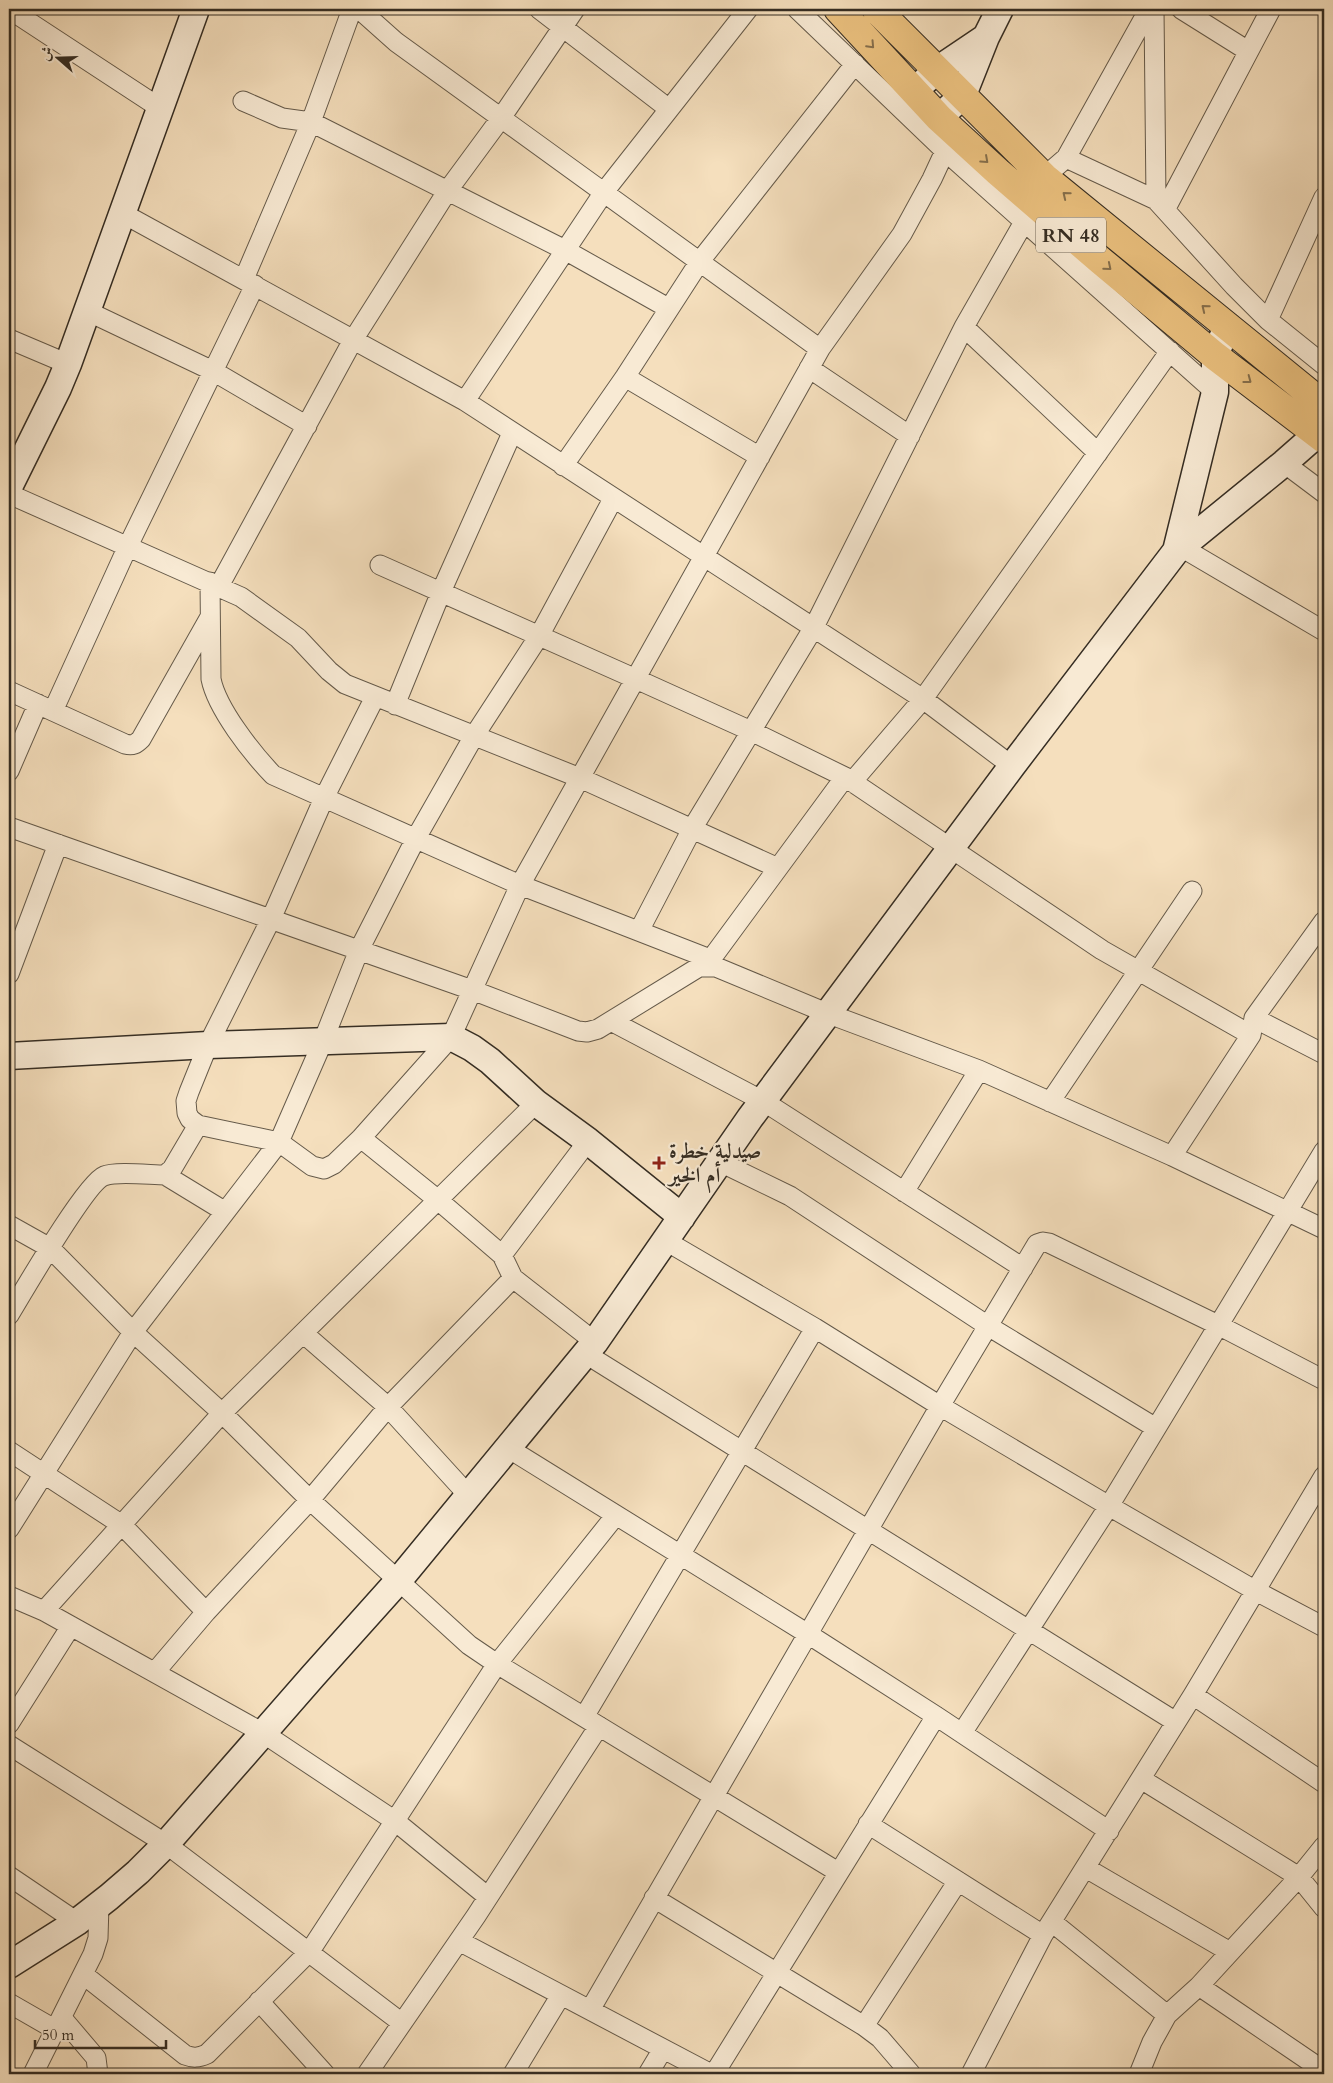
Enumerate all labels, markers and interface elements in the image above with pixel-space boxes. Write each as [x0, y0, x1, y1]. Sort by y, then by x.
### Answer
north arrow [32, 32, 82, 82]
one-way arrow [865, 39, 874, 48]
text: ش [35, 44, 58, 64]
one-way arrow [980, 154, 989, 163]
one-way arrow [1062, 191, 1071, 200]
road number: RN 48 [1036, 218, 1106, 252]
one-way arrow [1102, 261, 1111, 269]
one-way arrow [1202, 306, 1211, 314]
one-way arrow [1242, 375, 1251, 384]
place label: صيدلية خطرة أم الخير [667, 1137, 761, 1194]
marker: صيدلية خطرة أم الخير [653, 1157, 665, 1169]
scale bar [35, 2018, 166, 2050]
text: 50 m [42, 2025, 74, 2045]

